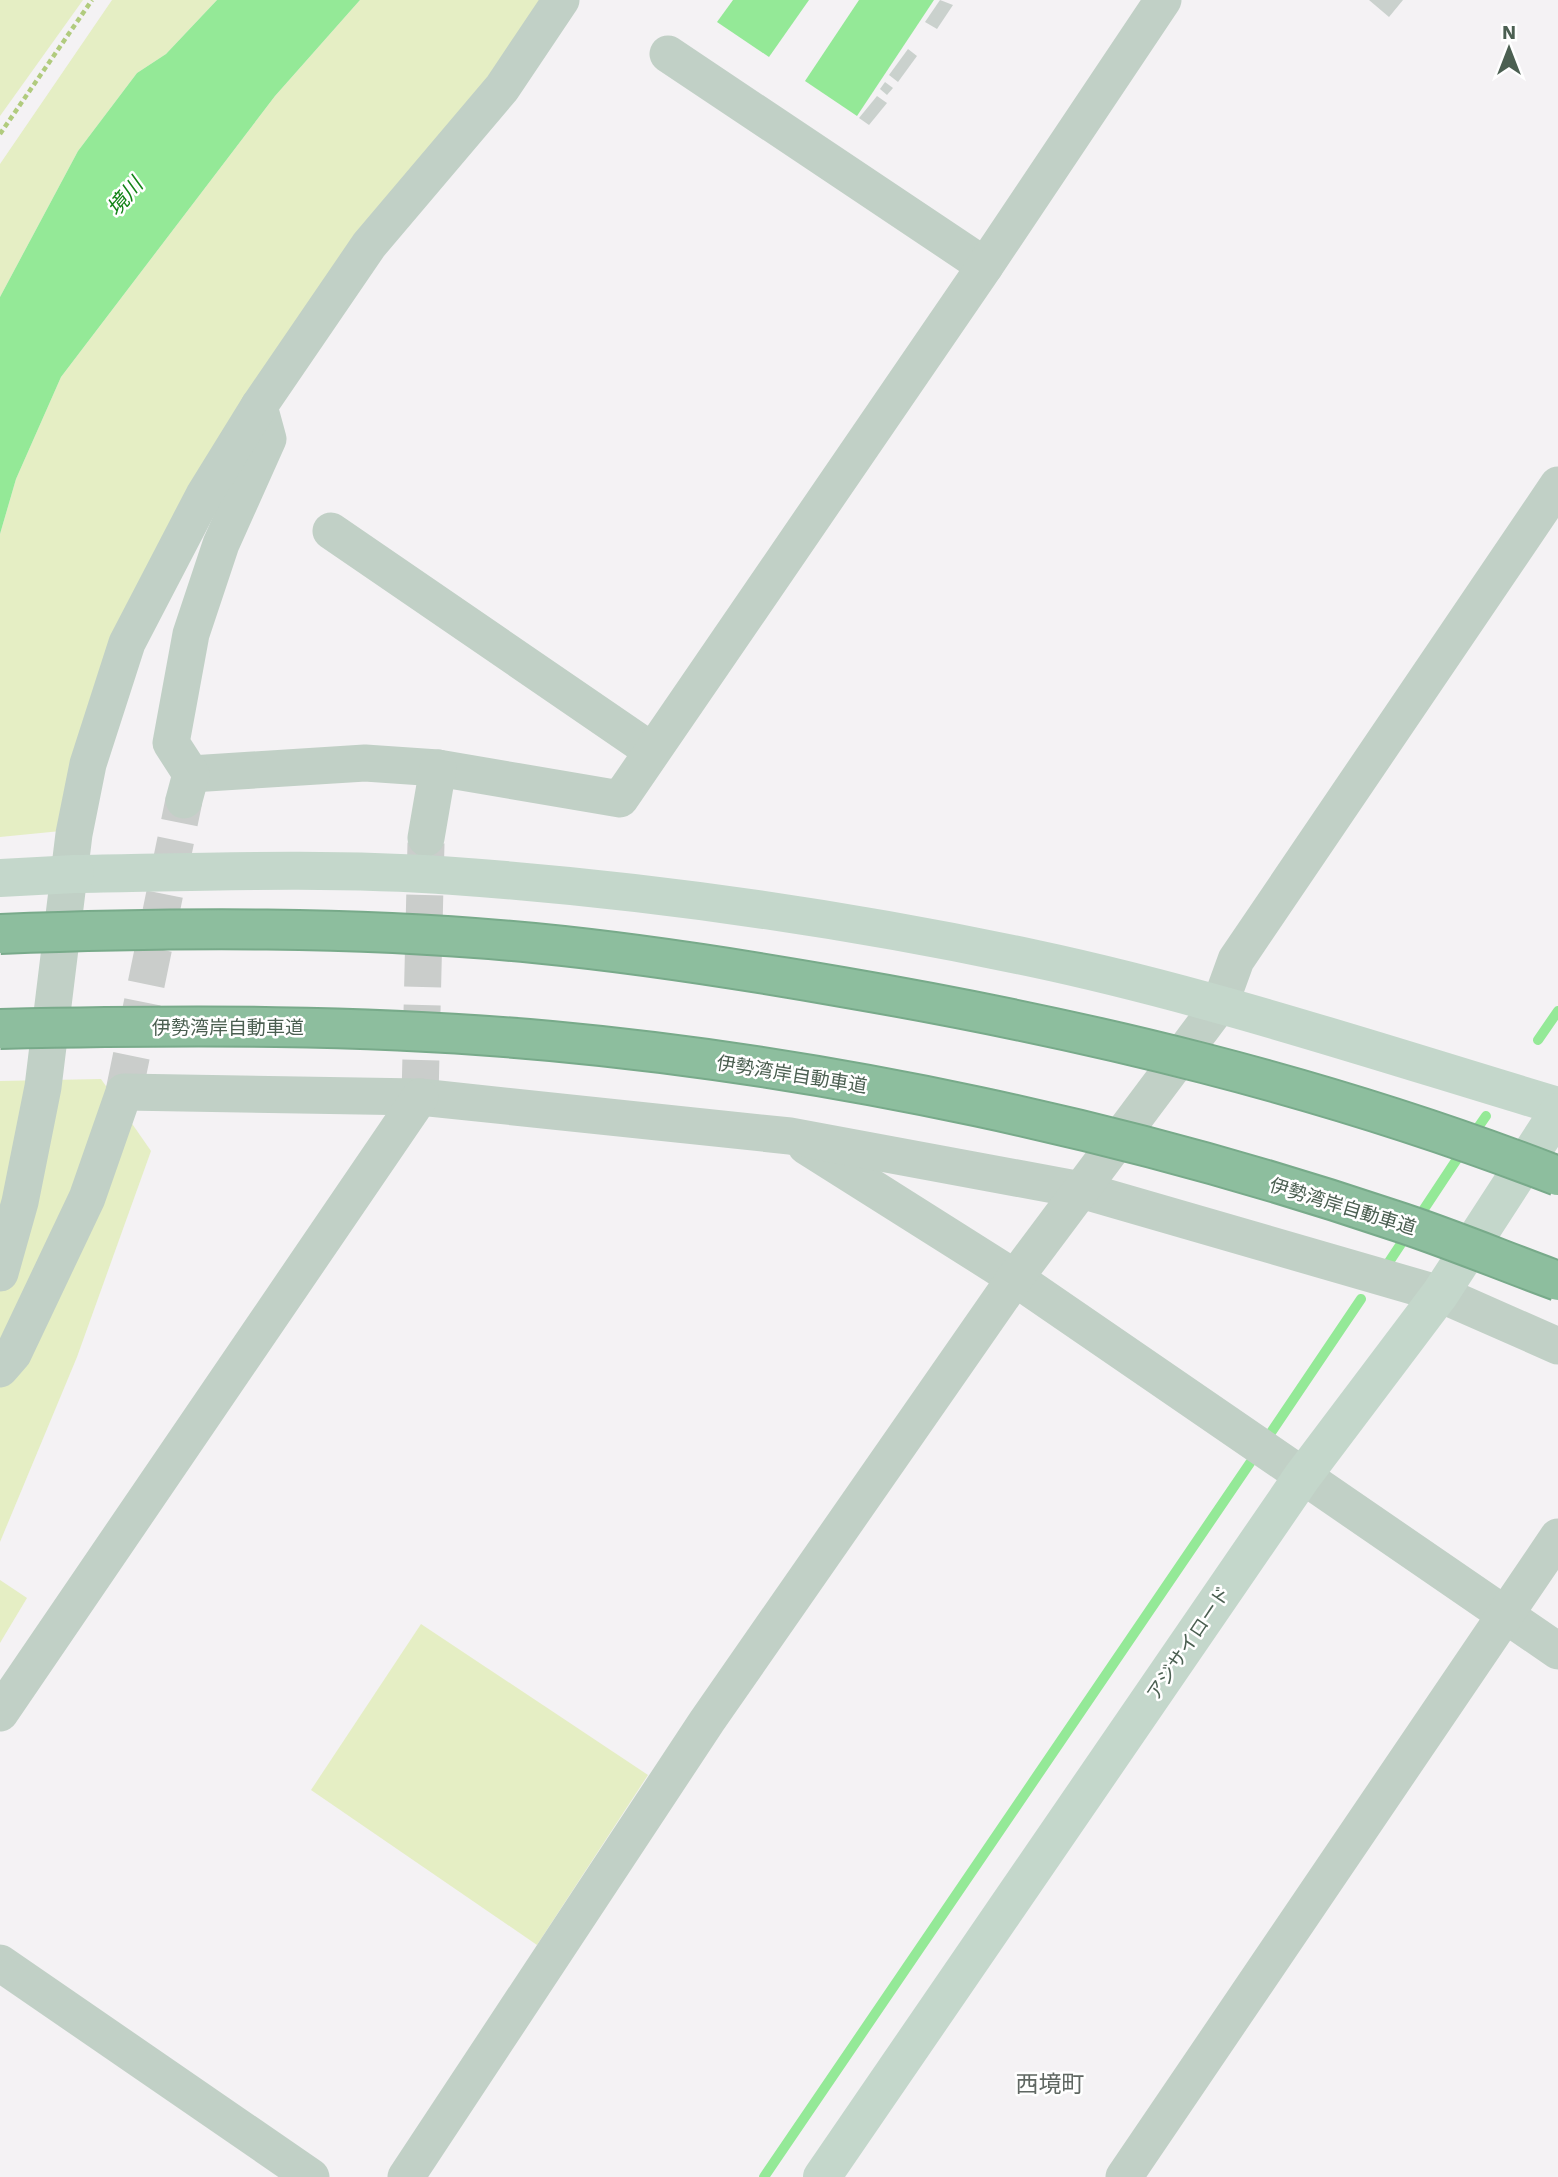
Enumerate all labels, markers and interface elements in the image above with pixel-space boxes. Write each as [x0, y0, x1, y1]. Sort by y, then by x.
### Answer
north arrow [1474, 14, 1544, 84]
text: N [1502, 21, 1516, 44]
water label: 境川 [102, 171, 149, 221]
street label: 伊勢湾岸自動車道 [152, 1016, 304, 1039]
street label: 伊勢湾岸自動車道 [715, 1051, 869, 1098]
street label: 伊勢湾岸自動車道 [1267, 1173, 1419, 1240]
street label: アジサイロード [1142, 1582, 1235, 1705]
district label: 西境町 [1016, 2071, 1085, 2098]

